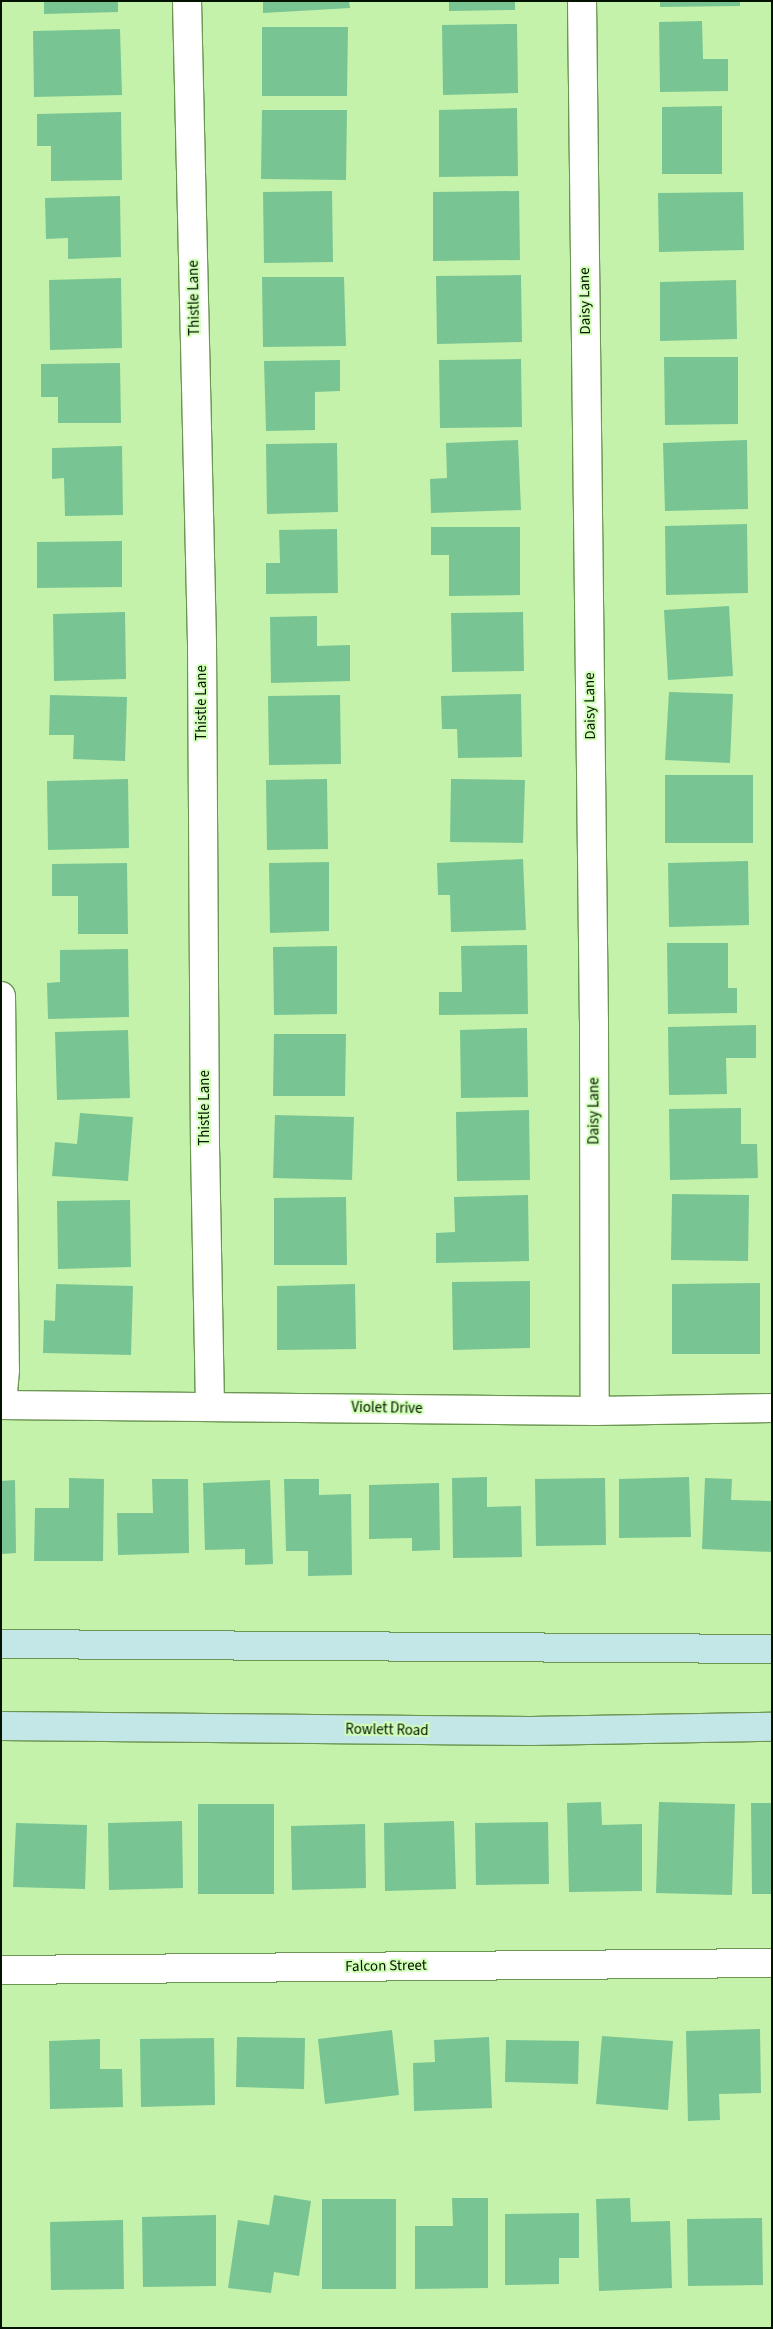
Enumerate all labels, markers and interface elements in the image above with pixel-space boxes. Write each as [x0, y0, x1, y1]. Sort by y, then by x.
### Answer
street label: Thistle Lane [184, 260, 204, 336]
street label: Daisy Lane [575, 267, 595, 335]
street label: Thistle Lane [193, 665, 211, 741]
street label: Daisy Lane [580, 672, 600, 740]
street label: Thistle Lane [196, 1070, 214, 1146]
street label: Daisy Lane [585, 1077, 603, 1145]
street label: Violet Drive [351, 1398, 423, 1418]
street label: Rowlett Road [345, 1720, 429, 1740]
street label: Falcon Street [345, 1956, 427, 1976]

